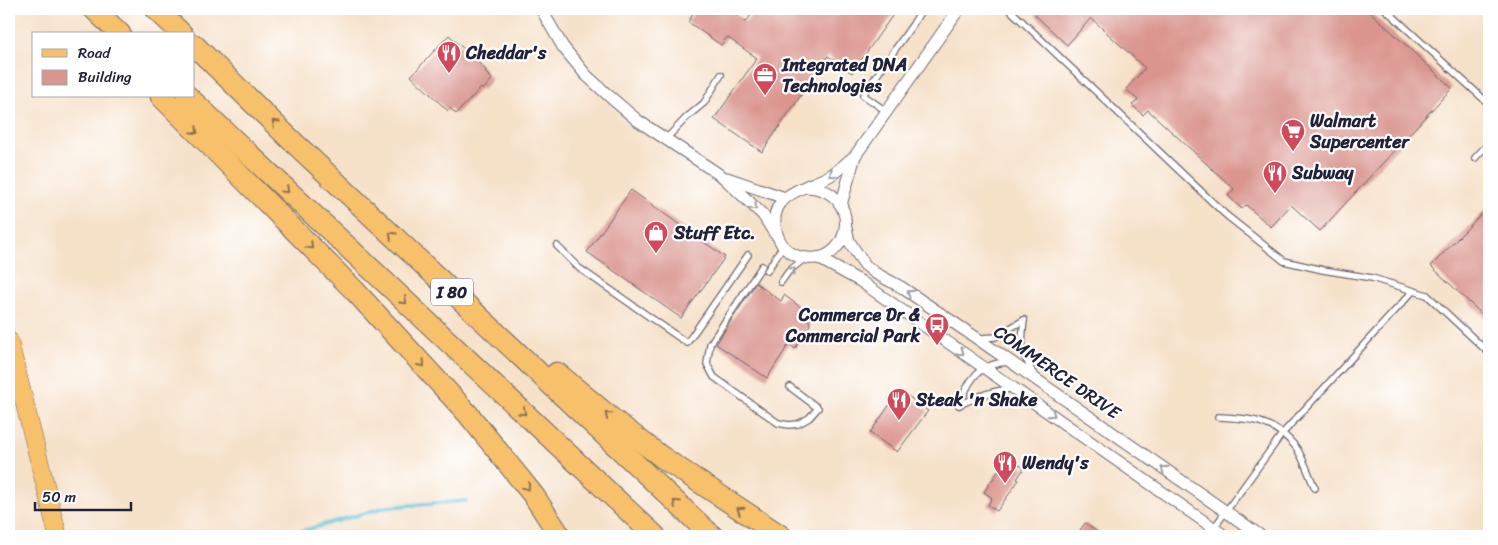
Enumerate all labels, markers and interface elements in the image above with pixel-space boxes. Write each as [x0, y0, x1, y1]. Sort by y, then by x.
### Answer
legend [32, 32, 195, 98]
place label: Cheddar's [465, 37, 547, 69]
text: Road [78, 40, 111, 66]
restaurant icon: Cheddar's [436, 40, 462, 74]
place label: Integrated DNA Technologies [781, 49, 907, 102]
office icon: Integrated DNA Technologies [752, 62, 778, 96]
text: Building [78, 64, 132, 90]
place label: Walmart Supercenter [1309, 105, 1411, 158]
supermarket icon: Walmart Supercenter [1280, 118, 1306, 152]
one-way arrow [271, 120, 280, 129]
one-way arrow [189, 125, 198, 134]
place label: Subway [1291, 157, 1354, 189]
restaurant icon: Subway [1262, 160, 1288, 194]
one-way arrow [828, 167, 837, 177]
one-way arrow [280, 184, 289, 193]
one-way arrow [749, 201, 758, 210]
place label: Stuff Etc. [673, 217, 756, 249]
shop icon: Stuff Etc. [643, 220, 669, 254]
one-way arrow [389, 232, 398, 241]
one-way arrow [304, 240, 313, 249]
one-way arrow [787, 267, 796, 276]
road number: I 80 [431, 278, 473, 306]
one-way arrow [906, 290, 915, 299]
one-way arrow [399, 295, 408, 304]
place label: Commerce Dr & Commercial Park [785, 299, 921, 352]
bus stop icon: Commerce Dr & Commercial Park [924, 312, 950, 346]
street label: COMMERCE DRIVE [987, 316, 1128, 428]
one-way arrow [955, 346, 965, 355]
one-way arrow [416, 358, 425, 367]
place label: Steak 'n Shake [915, 384, 1038, 416]
restaurant icon: Steak 'n Shake [886, 387, 912, 421]
one-way arrow [517, 406, 526, 415]
one-way arrow [1047, 408, 1056, 417]
one-way arrow [604, 412, 613, 421]
place label: Wendy's [1022, 447, 1089, 479]
restaurant icon: Wendy's [992, 450, 1018, 484]
one-way arrow [1161, 466, 1170, 474]
scale bar [35, 480, 131, 512]
one-way arrow [521, 481, 530, 491]
text: 50 m [42, 484, 77, 510]
one-way arrow [673, 500, 682, 509]
one-way arrow [736, 506, 745, 516]

